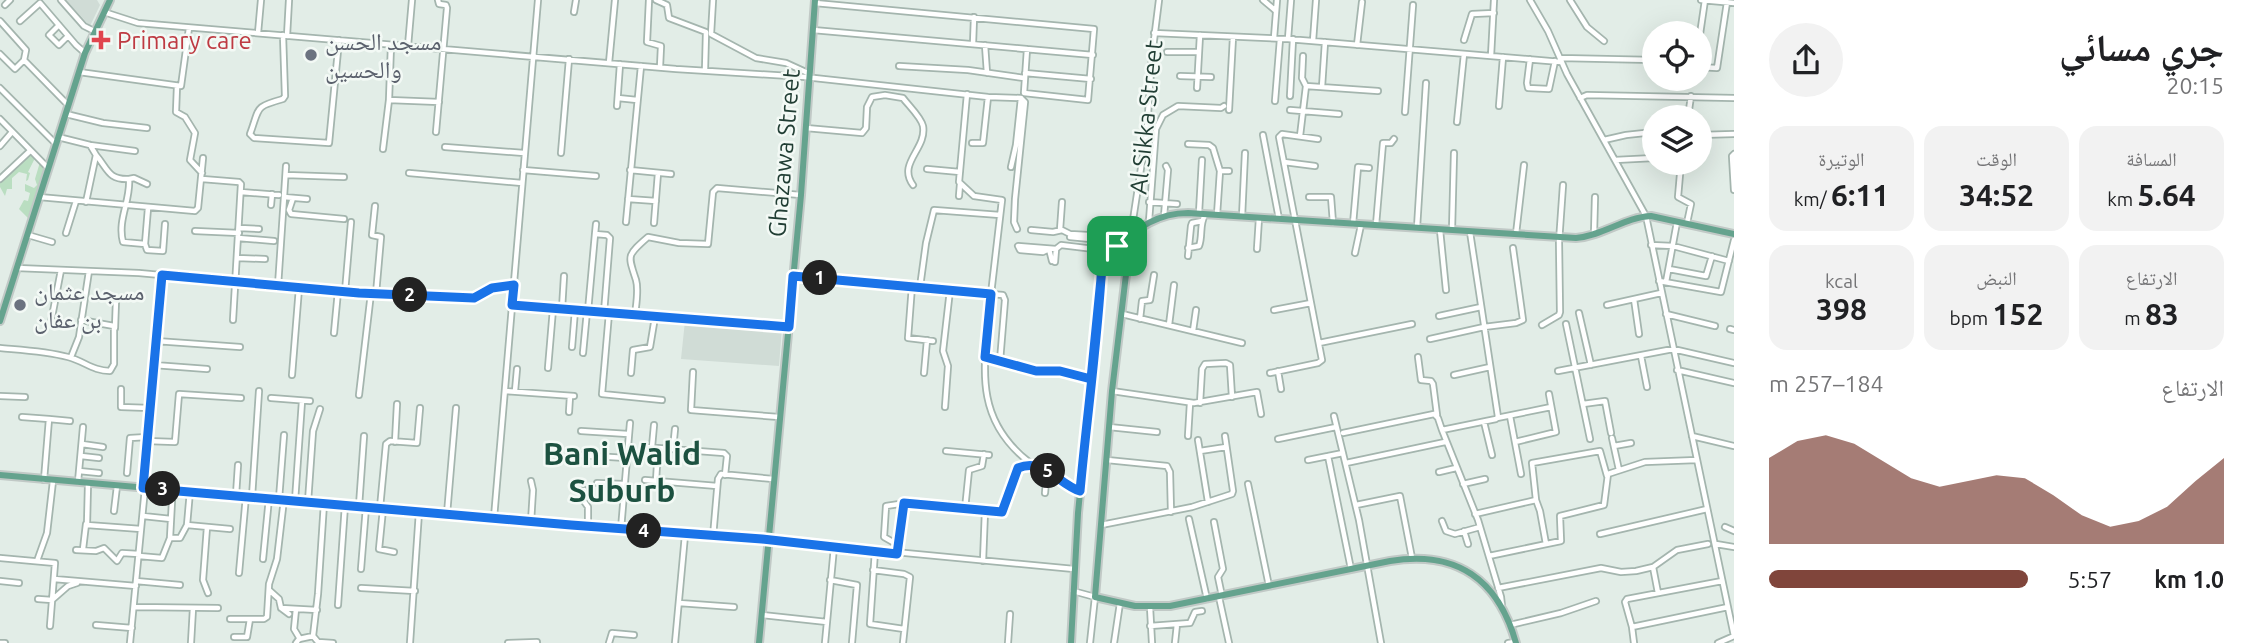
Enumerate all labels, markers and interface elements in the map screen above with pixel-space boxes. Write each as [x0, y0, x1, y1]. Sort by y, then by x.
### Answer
map controls [1642, 21, 1712, 175]
button: locate [1642, 21, 1712, 91]
button: share [1769, 23, 1843, 97]
text: جري مسائي [2059, 26, 2224, 68]
place label: Primary care [117, 27, 252, 54]
place label: مسجد الحسن والحسين [325, 28, 441, 84]
marker: Primary care [91, 30, 111, 50]
street label: Al Sikka Street [1124, 38, 1168, 195]
marker: مسجد الحسن والحسين [303, 47, 319, 63]
street label: Ghazawa Street [763, 67, 805, 238]
text: 20:15 [2166, 73, 2224, 98]
button: layers [1642, 105, 1712, 175]
text: الوتيرة [1818, 148, 1865, 170]
text: الوقت [1976, 148, 2017, 170]
text: المسافة [2126, 148, 2177, 170]
text: 6:11 [1831, 178, 1889, 212]
text: 34:52 [1959, 178, 2034, 212]
text: 5.64 [2138, 178, 2196, 212]
text: /km [1794, 188, 1831, 210]
text: km [2107, 188, 2138, 210]
pin [1087, 216, 1147, 276]
icon: arrive [1098, 227, 1136, 265]
pin: 1 [802, 260, 838, 296]
text: 1 [814, 266, 825, 288]
text: النبض [1976, 267, 2017, 289]
text: الارتفاع [2126, 267, 2177, 289]
text: kcal [1825, 270, 1858, 292]
place label: مسجد عثمان بن عفان [34, 278, 145, 334]
pin: 2 [392, 278, 428, 312]
text: 2 [404, 283, 415, 305]
text: 398 [1816, 292, 1867, 326]
marker: مسجد عثمان بن عفان [12, 297, 28, 313]
text: 152 [1993, 297, 2043, 331]
text: 83 [2145, 297, 2179, 331]
text: bpm [1950, 307, 1993, 329]
text: m [2124, 307, 2145, 329]
text: 184–257 m [1769, 371, 1883, 396]
text: الارتفاع [2161, 375, 2224, 400]
district label: Bani Walid Suburb [543, 435, 701, 508]
pin: 5 [1030, 454, 1066, 489]
text: 5 [1042, 459, 1053, 481]
pin: 3 [146, 472, 180, 506]
text: 3 [157, 477, 168, 499]
pin: 4 [626, 514, 662, 548]
text: 4 [638, 519, 649, 541]
text: 5:57 [2067, 567, 2112, 592]
text: 1.0 km [2154, 567, 2224, 592]

